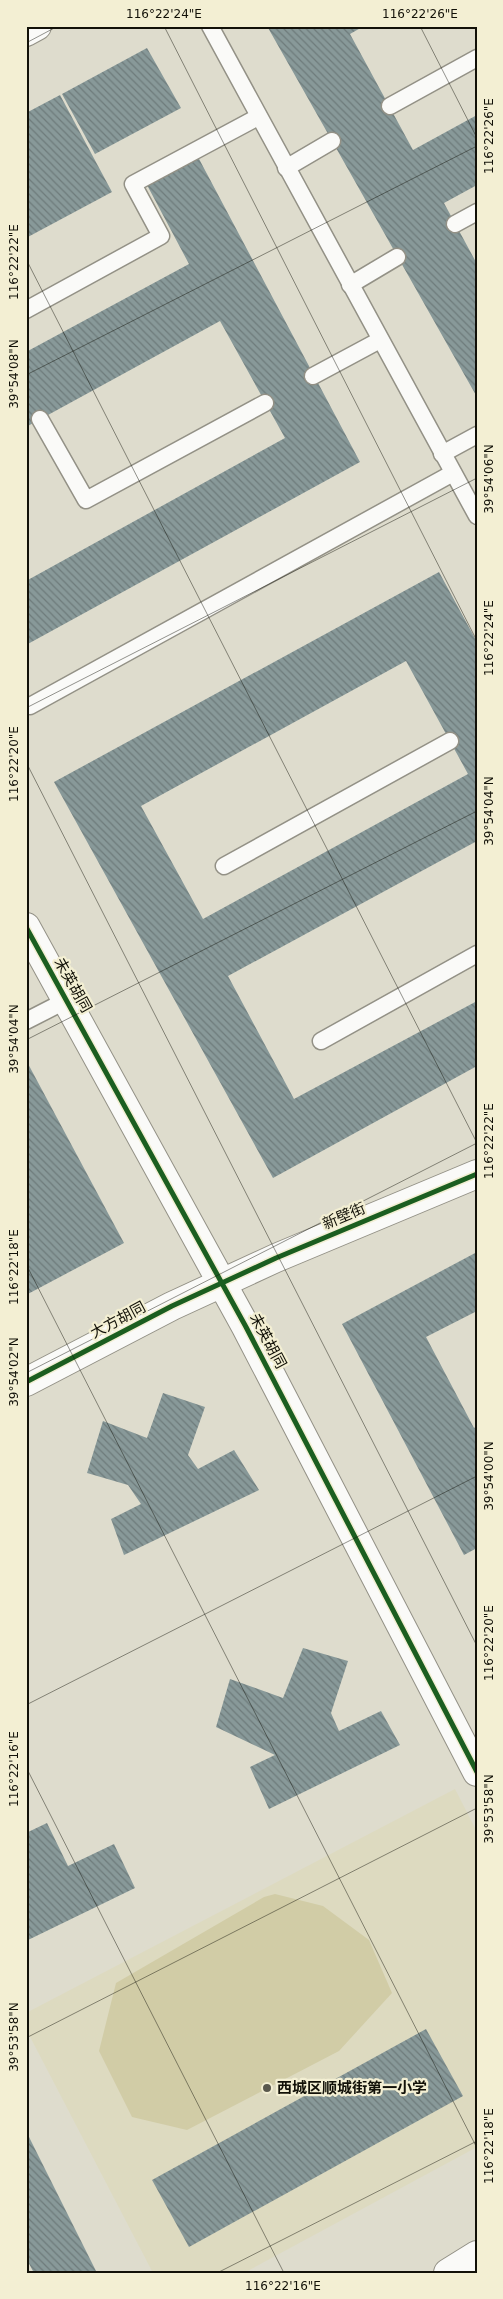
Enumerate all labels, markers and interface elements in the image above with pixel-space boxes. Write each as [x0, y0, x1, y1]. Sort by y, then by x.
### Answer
text: 116°22'24"E [126, 7, 202, 21]
text: 116°22'26"E [382, 7, 458, 21]
text: 116°22'26"E [482, 98, 496, 174]
text: 116°22'22"E [7, 224, 21, 300]
text: 39°54'08"N [7, 339, 21, 409]
text: 39°54'06"N [482, 444, 496, 514]
text: 116°22'24"E [482, 600, 496, 676]
text: 116°22'20"E [7, 726, 21, 802]
text: 39°54'04"N [482, 776, 496, 846]
street label: 未英胡同 [51, 954, 95, 1016]
text: 39°54'04"N [7, 1004, 21, 1074]
text: 116°22'22"E [482, 1103, 496, 1179]
street label: 新壁街 [320, 1199, 368, 1233]
text: 116°22'18"E [7, 1229, 21, 1305]
street label: 大方胡同 [87, 1298, 149, 1342]
street label: 未英胡同 [246, 1310, 290, 1372]
text: 39°54'02"N [7, 1337, 21, 1407]
text: 39°54'00"N [482, 1441, 496, 1511]
text: 116°22'20"E [482, 1605, 496, 1681]
text: 116°22'16"E [7, 1731, 21, 1807]
text: 39°53'58"N [482, 1774, 496, 1844]
text: 39°53'58"N [7, 2002, 21, 2072]
place label: 西城区顺城街第一小学 [277, 2079, 427, 2097]
marker: 西城区顺城街第一小学 [261, 2082, 273, 2094]
text: 116°22'18"E [482, 2108, 496, 2184]
text: 116°22'16"E [245, 2279, 321, 2293]

